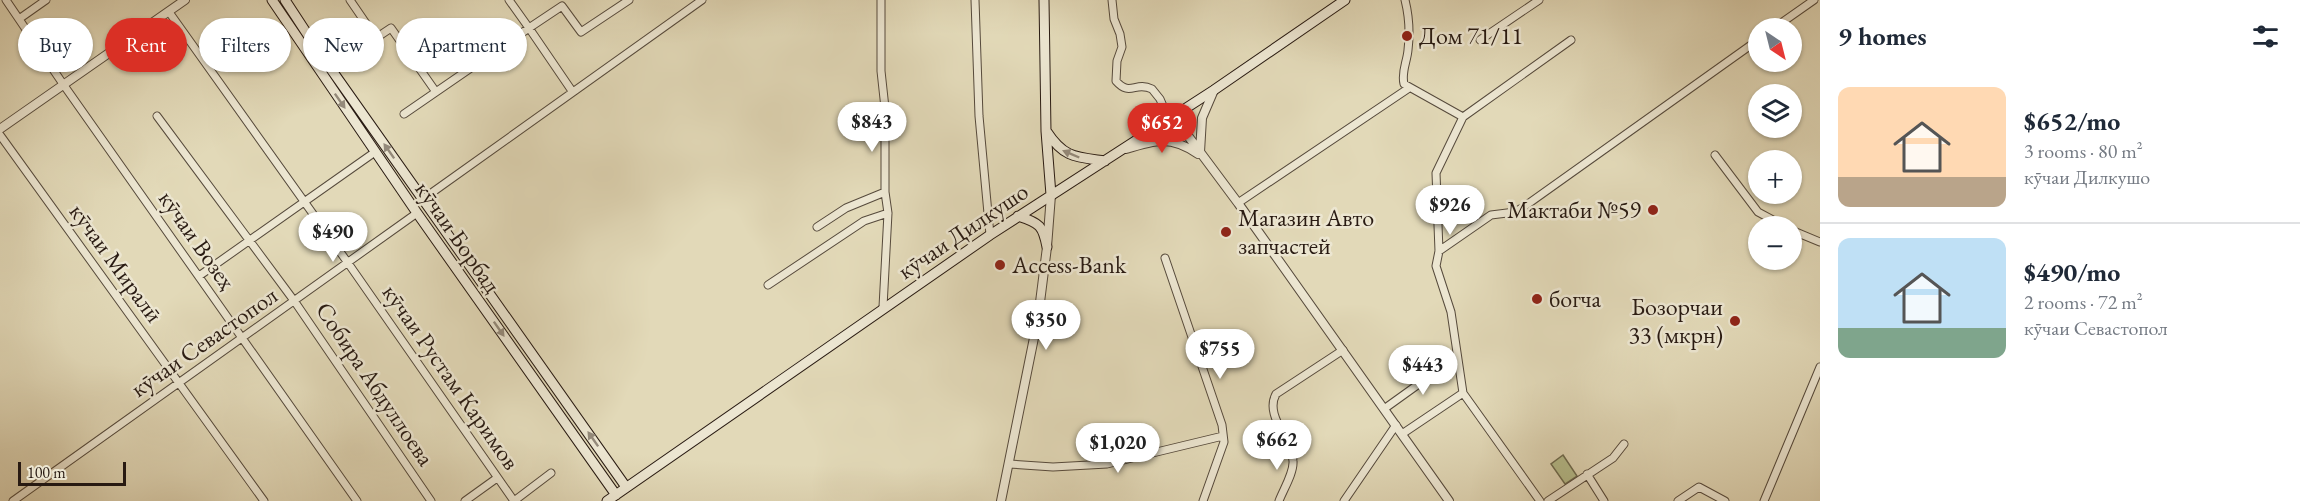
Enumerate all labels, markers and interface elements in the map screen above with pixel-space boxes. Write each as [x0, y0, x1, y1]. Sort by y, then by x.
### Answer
chip: Buy [18, 18, 93, 72]
chip: Rent [105, 18, 187, 72]
chip: Filters [199, 18, 291, 72]
chip: New [303, 18, 384, 72]
chip: Apartment [396, 18, 527, 72]
north arrow [1748, 18, 1802, 72]
map controls [1748, 18, 1802, 270]
text: 9 homes [1838, 19, 1927, 53]
place label: Дом 71/11 [1419, 20, 1523, 51]
icon: filters [2249, 20, 2282, 53]
marker: Дом 71/11 [1400, 29, 1414, 43]
button: layers [1748, 84, 1802, 138]
one-way arrow [334, 92, 346, 108]
pin: $843 [836, 102, 908, 153]
pin: $652 [1126, 103, 1198, 154]
text: $652/mo [2024, 104, 2120, 138]
text: $843 [852, 108, 892, 134]
text: $652 [1142, 109, 1182, 135]
icon: home [1886, 111, 1958, 183]
text: 3 rooms · 80 m² [2024, 138, 2143, 164]
one-way arrow [384, 143, 395, 159]
one-way arrow [1061, 149, 1079, 159]
button: + [1748, 150, 1802, 204]
text: кӯчаи Дилкушо [2024, 164, 2150, 190]
street label: кӯчаи Борбад [409, 175, 508, 299]
street label: кӯчаи Дилкушо [891, 175, 1034, 286]
street label: кӯчаи Возеҳ [152, 184, 243, 296]
pin: $926 [1414, 185, 1486, 236]
text: $926 [1430, 191, 1470, 217]
place label: Мактаби №59 [1507, 194, 1641, 225]
street label: кӯчаи Миралӣ [63, 197, 170, 329]
place label: Магазин Авто запчастей [1238, 202, 1374, 261]
marker: Мактаби №59 [1646, 203, 1660, 217]
pin: $490 [297, 212, 369, 263]
button: − [1748, 216, 1802, 270]
text: $490 [313, 218, 353, 244]
marker: Магазин Авто запчастей [1219, 225, 1233, 239]
place label: Access-Bank [1011, 249, 1127, 280]
text: $490/mo [2024, 255, 2120, 289]
marker: Access-Bank [993, 258, 1007, 272]
icon: home [1886, 262, 1958, 334]
street label: кӯчаи Рустам Каримов [376, 278, 527, 476]
street label: кӯчаи Севастопол [124, 279, 283, 404]
place label: богча [1549, 283, 1601, 314]
text: 2 rooms · 72 m² [2024, 289, 2143, 315]
place label: Бозорчаи 33 (мкрн) [1629, 291, 1723, 350]
marker: богча [1530, 292, 1544, 306]
street label: Собира Абдуллоева [309, 296, 442, 472]
pin: $350 [1010, 300, 1082, 351]
text: $350 [1026, 306, 1066, 332]
marker: Бозорчаи 33 (мкрн) [1728, 314, 1742, 328]
text: кӯчаи Севастопол [2024, 315, 2168, 341]
one-way arrow [493, 321, 505, 337]
pin: $755 [1184, 329, 1256, 380]
text: $755 [1200, 335, 1240, 361]
pin: $443 [1387, 345, 1459, 396]
text: $443 [1403, 351, 1443, 377]
pin: $662 [1241, 420, 1313, 471]
pin: $1,020 [1069, 423, 1167, 474]
text: $662 [1257, 426, 1297, 452]
text: $1,020 [1090, 429, 1146, 455]
one-way arrow [587, 432, 599, 448]
scale bar [18, 459, 126, 486]
text: 100 m [27, 462, 66, 483]

